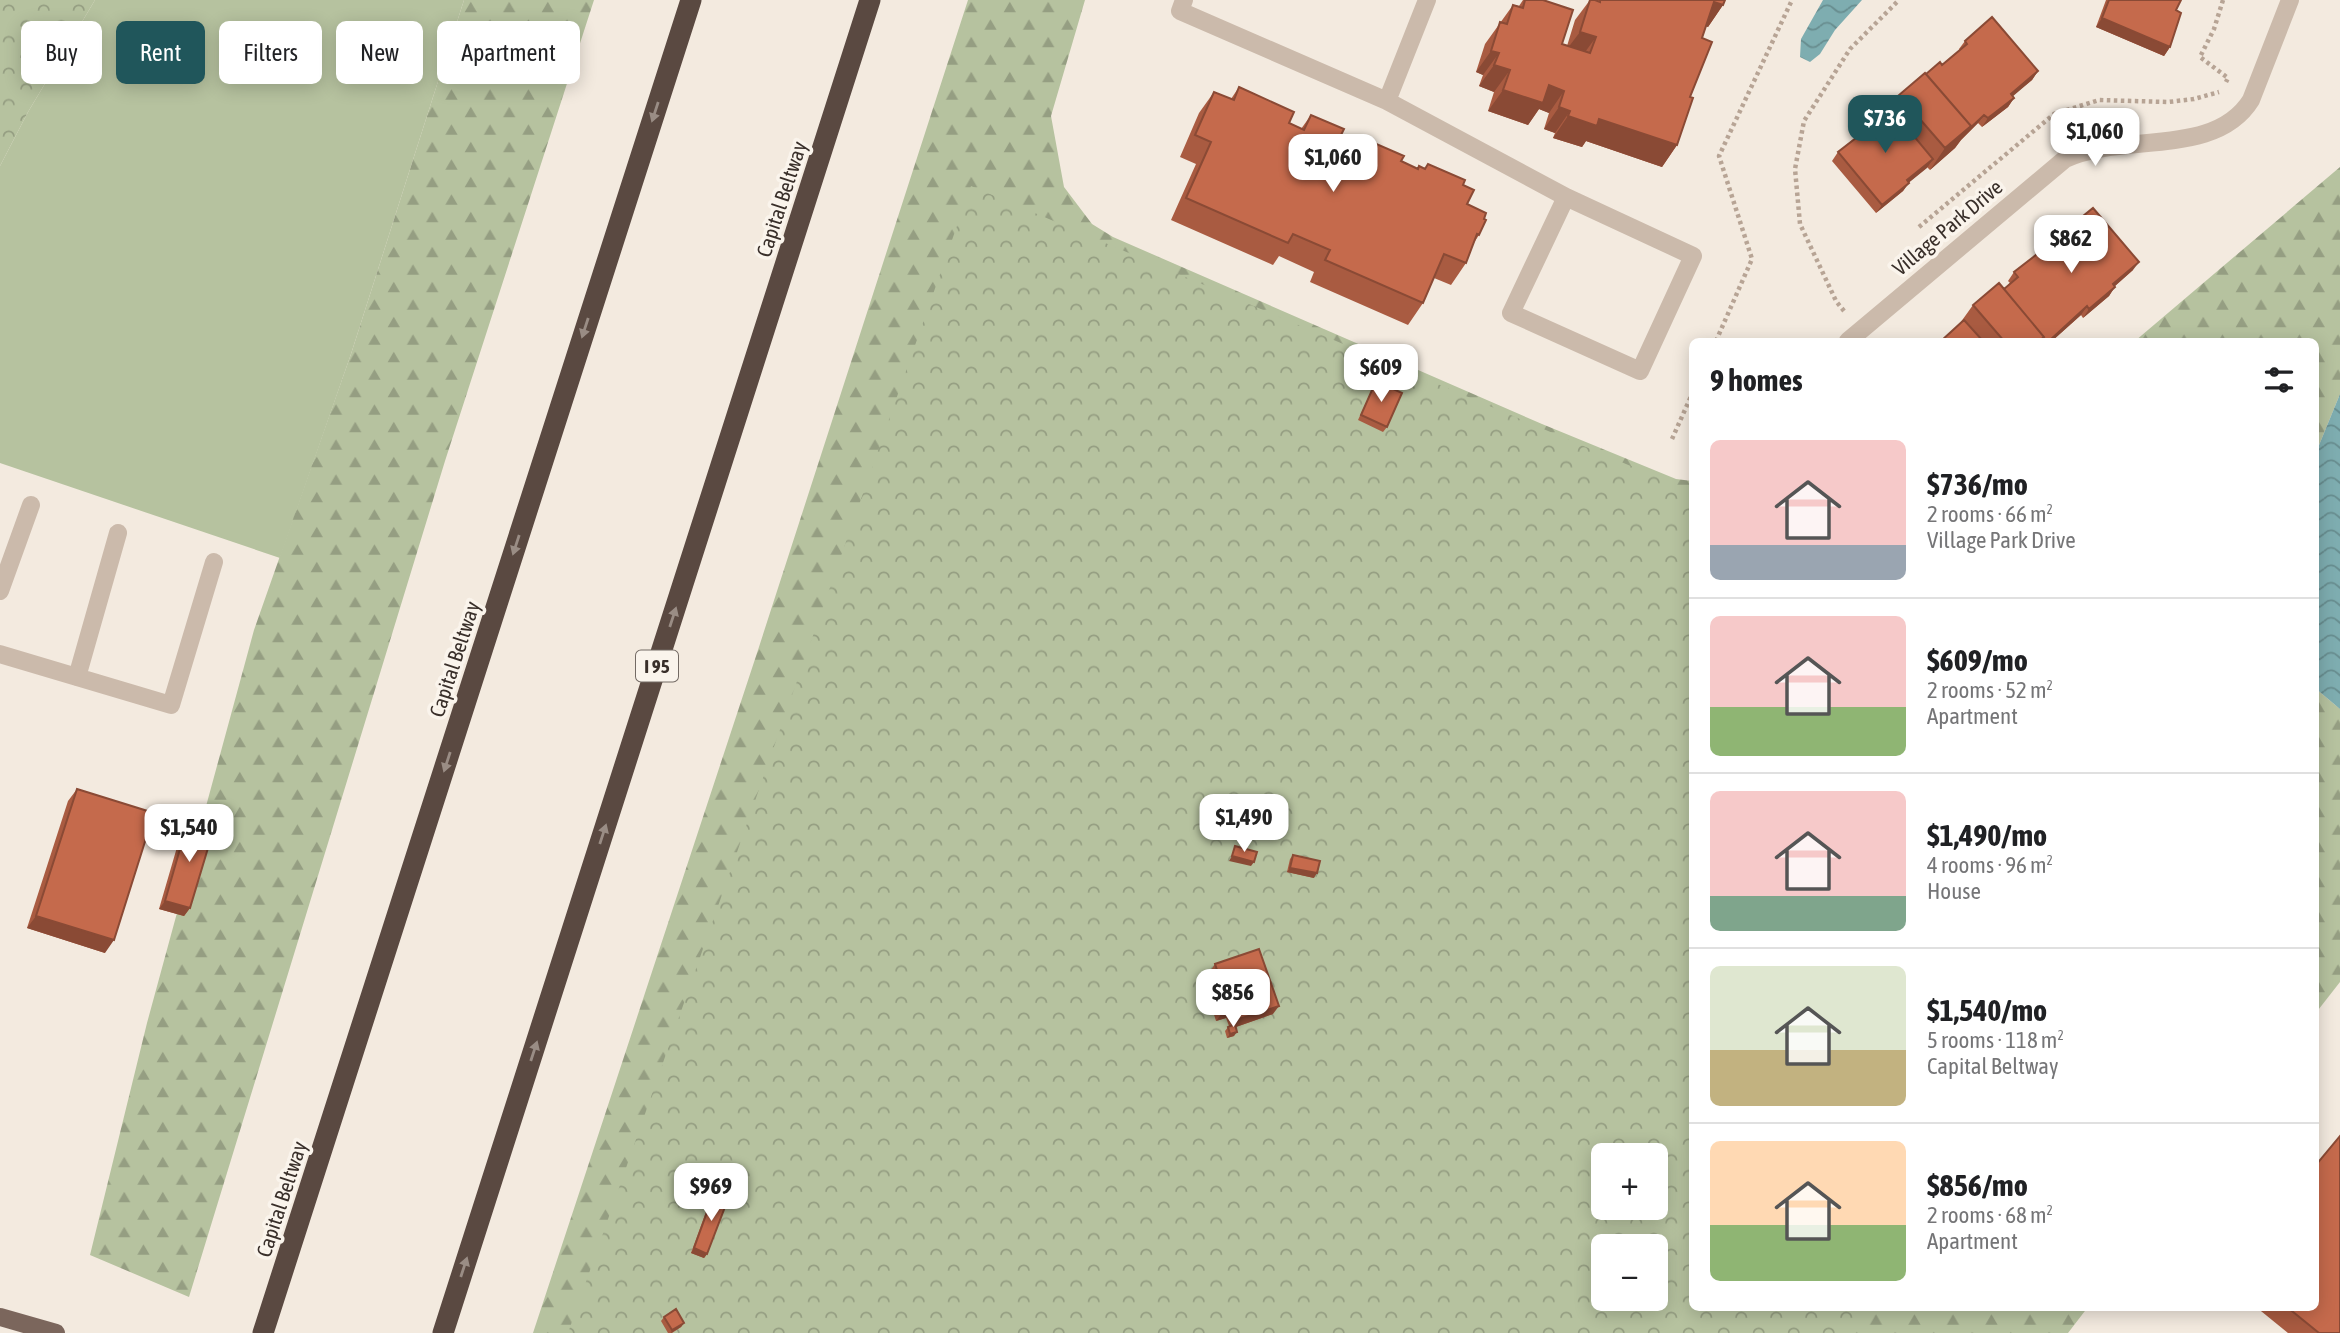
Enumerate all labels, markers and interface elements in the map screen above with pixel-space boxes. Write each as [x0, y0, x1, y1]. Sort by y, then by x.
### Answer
chip: Buy [21, 21, 102, 84]
chip: Rent [116, 21, 205, 84]
chip: Filters [219, 21, 322, 84]
chip: New [336, 21, 423, 84]
chip: Apartment [437, 21, 580, 84]
pin: $736 [1844, 96, 1926, 155]
one-way arrow [649, 101, 660, 122]
text: $736 [1864, 105, 1906, 131]
pin: $1,060 [2038, 108, 2152, 168]
text: $1,060 [2067, 118, 2124, 144]
pin: $1,060 [1276, 134, 1390, 194]
street label: Capital Beltway [751, 138, 811, 260]
text: $1,060 [1305, 144, 1362, 170]
street label: Village Park Drive [1887, 174, 2007, 280]
pin: $862 [2030, 216, 2112, 275]
text: $862 [2050, 225, 2092, 251]
one-way arrow [580, 318, 590, 339]
pin: $609 [1340, 344, 1422, 404]
text: $609 [1360, 354, 1402, 380]
icon: filters [2260, 361, 2298, 399]
text: 9 homes [1710, 363, 1803, 397]
text: $736/mo [1927, 467, 2028, 501]
icon: home [1766, 468, 1850, 552]
text: 2 rooms · 66 m² [1927, 501, 2053, 527]
text: Village Park Drive [1927, 527, 2076, 553]
one-way arrow [510, 535, 521, 556]
street label: Capital Beltway [424, 598, 484, 720]
one-way arrow [668, 607, 678, 628]
text: $609/mo [1927, 643, 2028, 677]
icon: home [1766, 644, 1850, 728]
road number: I 95 [636, 650, 678, 681]
text: 2 rooms · 52 m² [1927, 677, 2053, 703]
text: Apartment [1927, 703, 2018, 729]
one-way arrow [441, 751, 451, 772]
pin: $1,490 [1187, 794, 1301, 854]
pin: $1,540 [132, 804, 246, 864]
text: $1,490 [1216, 804, 1273, 830]
text: $1,540 [161, 814, 218, 840]
text: $1,490/mo [1927, 818, 2047, 852]
icon: home [1766, 819, 1850, 903]
one-way arrow [598, 823, 609, 844]
text: 4 rooms · 96 m² [1927, 852, 2053, 878]
text: House [1927, 878, 1981, 904]
pin: $856 [1192, 970, 1274, 1029]
text: $856 [1212, 979, 1254, 1005]
text: $1,540/mo [1927, 993, 2047, 1027]
icon: home [1766, 994, 1850, 1078]
text: 5 rooms · 118 m² [1927, 1027, 2064, 1053]
one-way arrow [529, 1040, 540, 1061]
text: Capital Beltway [1927, 1053, 2059, 1079]
street label: Capital Beltway [251, 1138, 311, 1260]
map controls [1591, 1143, 1668, 1311]
button: + [1591, 1143, 1668, 1220]
pin: $969 [670, 1164, 752, 1223]
text: $856/mo [1927, 1168, 2028, 1202]
icon: home [1766, 1169, 1850, 1253]
text: $969 [690, 1173, 732, 1199]
text: 2 rooms · 68 m² [1927, 1202, 2053, 1228]
text: Apartment [1927, 1228, 2018, 1254]
button: − [1591, 1234, 1668, 1311]
one-way arrow [460, 1257, 470, 1278]

